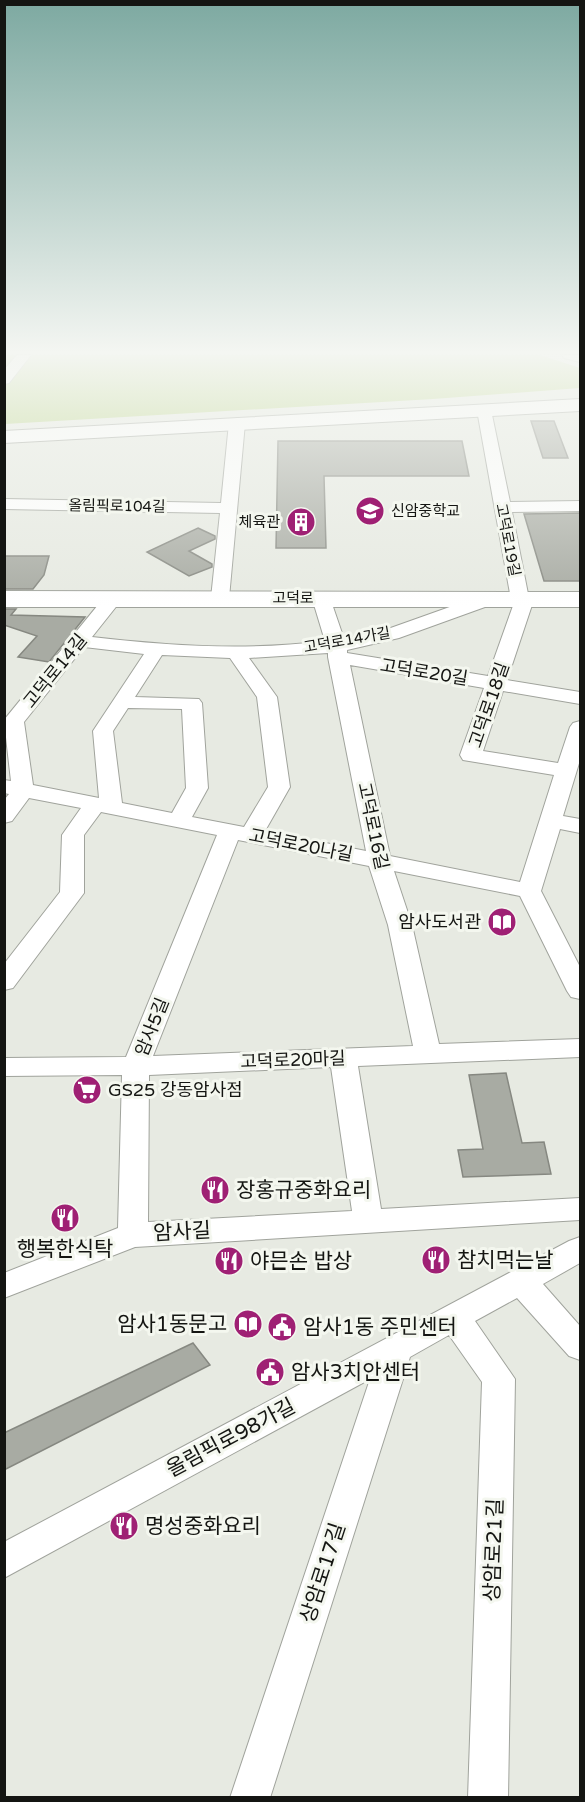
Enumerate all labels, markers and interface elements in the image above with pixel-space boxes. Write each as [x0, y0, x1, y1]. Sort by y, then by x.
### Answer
school or university icon: 신암중학교 [354, 495, 386, 527]
street label: 올림픽로104길 [68, 496, 166, 516]
place label: 신암중학교 [391, 502, 460, 520]
street label: 고덕로19길 [492, 502, 524, 578]
building icon: 체육관 [285, 506, 317, 538]
place label: 체육관 [239, 513, 280, 531]
street label: 고덕로 [272, 589, 314, 607]
street label: 고덕로14가길 [302, 624, 392, 656]
street label: 고덕로14길 [18, 630, 92, 712]
street label: 고덕로20길 [378, 654, 470, 690]
street label: 고덕로18길 [464, 659, 514, 751]
street label: 고덕로16길 [353, 780, 393, 872]
street label: 고덕로20나길 [247, 824, 355, 866]
library icon: 암사도서관 [486, 906, 518, 938]
place label: 암사도서관 [398, 911, 481, 933]
street label: 암사5길 [130, 995, 174, 1059]
street label: 고덕로20마길 [240, 1047, 346, 1073]
supermarket icon: GS25 강동암사점 [71, 1074, 103, 1106]
place label: GS25 강동암사점 [108, 1079, 243, 1101]
restaurant icon: 장홍규중화요리 [199, 1174, 231, 1206]
place label: 장홍규중화요리 [236, 1178, 371, 1203]
restaurant icon: 행복한식탁 [49, 1202, 81, 1234]
street label: 암사길 [152, 1218, 212, 1246]
place label: 행복한식탁 [17, 1237, 113, 1262]
restaurant icon: 참치먹는날 [420, 1244, 452, 1276]
restaurant icon: 야믄손 밥상 [213, 1245, 245, 1277]
place label: 참치먹는날 [457, 1248, 554, 1273]
place label: 야믄손 밥상 [250, 1249, 352, 1274]
library icon: 암사1동문고 [232, 1308, 264, 1340]
public building icon: 암사1동 주민센터 [266, 1311, 298, 1343]
place label: 암사1동문고 [117, 1312, 227, 1337]
place label: 암사1동 주민센터 [303, 1315, 457, 1340]
public building icon: 암사3치안센터 [254, 1356, 286, 1388]
place label: 암사3치안센터 [291, 1360, 420, 1385]
street label: 올림픽로98가길 [162, 1394, 300, 1482]
street label: 상암로21길 [480, 1498, 508, 1602]
restaurant icon: 명성중화요리 [108, 1510, 140, 1542]
place label: 명성중화요리 [145, 1514, 261, 1539]
street label: 상암로17길 [295, 1520, 351, 1626]

